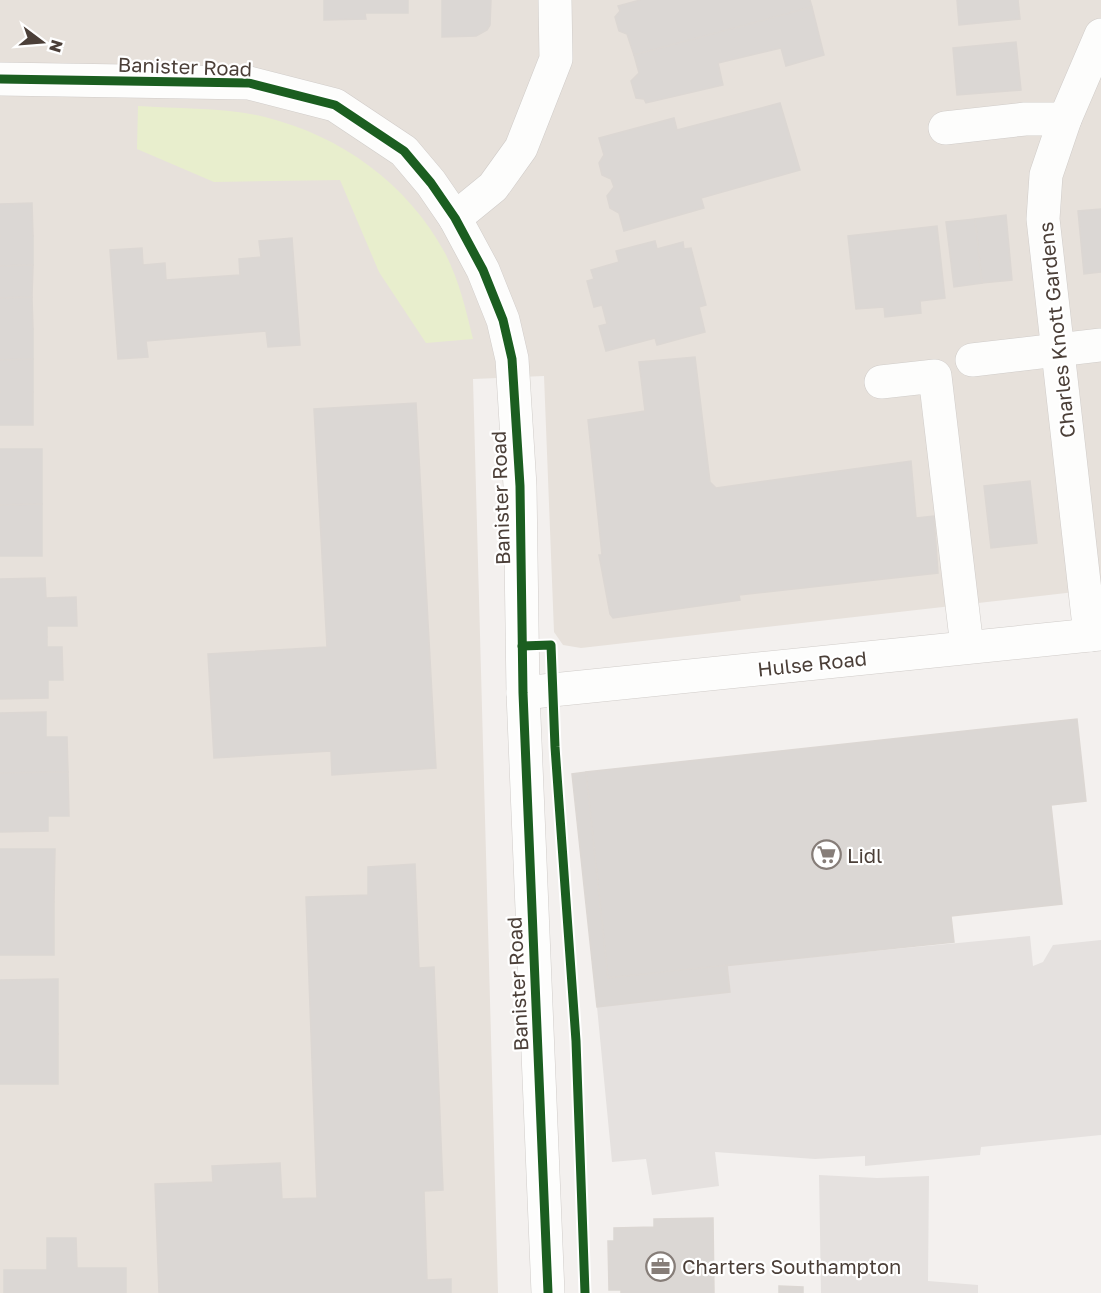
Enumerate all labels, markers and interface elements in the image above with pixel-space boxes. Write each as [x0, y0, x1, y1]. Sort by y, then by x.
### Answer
north arrow [12, 12, 72, 72]
text: N [45, 38, 68, 55]
street label: Banister Road [117, 52, 253, 80]
street label: Charles Knott Gardens [1033, 221, 1079, 439]
street label: Banister Road [486, 430, 514, 566]
street label: Hulse Road [756, 645, 868, 681]
supermarket icon: Lidl [810, 839, 842, 871]
place label: Lidl [847, 843, 882, 867]
street label: Banister Road [502, 916, 532, 1052]
office icon: Charters Southampton [645, 1250, 677, 1282]
place label: Charters Southampton [682, 1254, 901, 1278]

